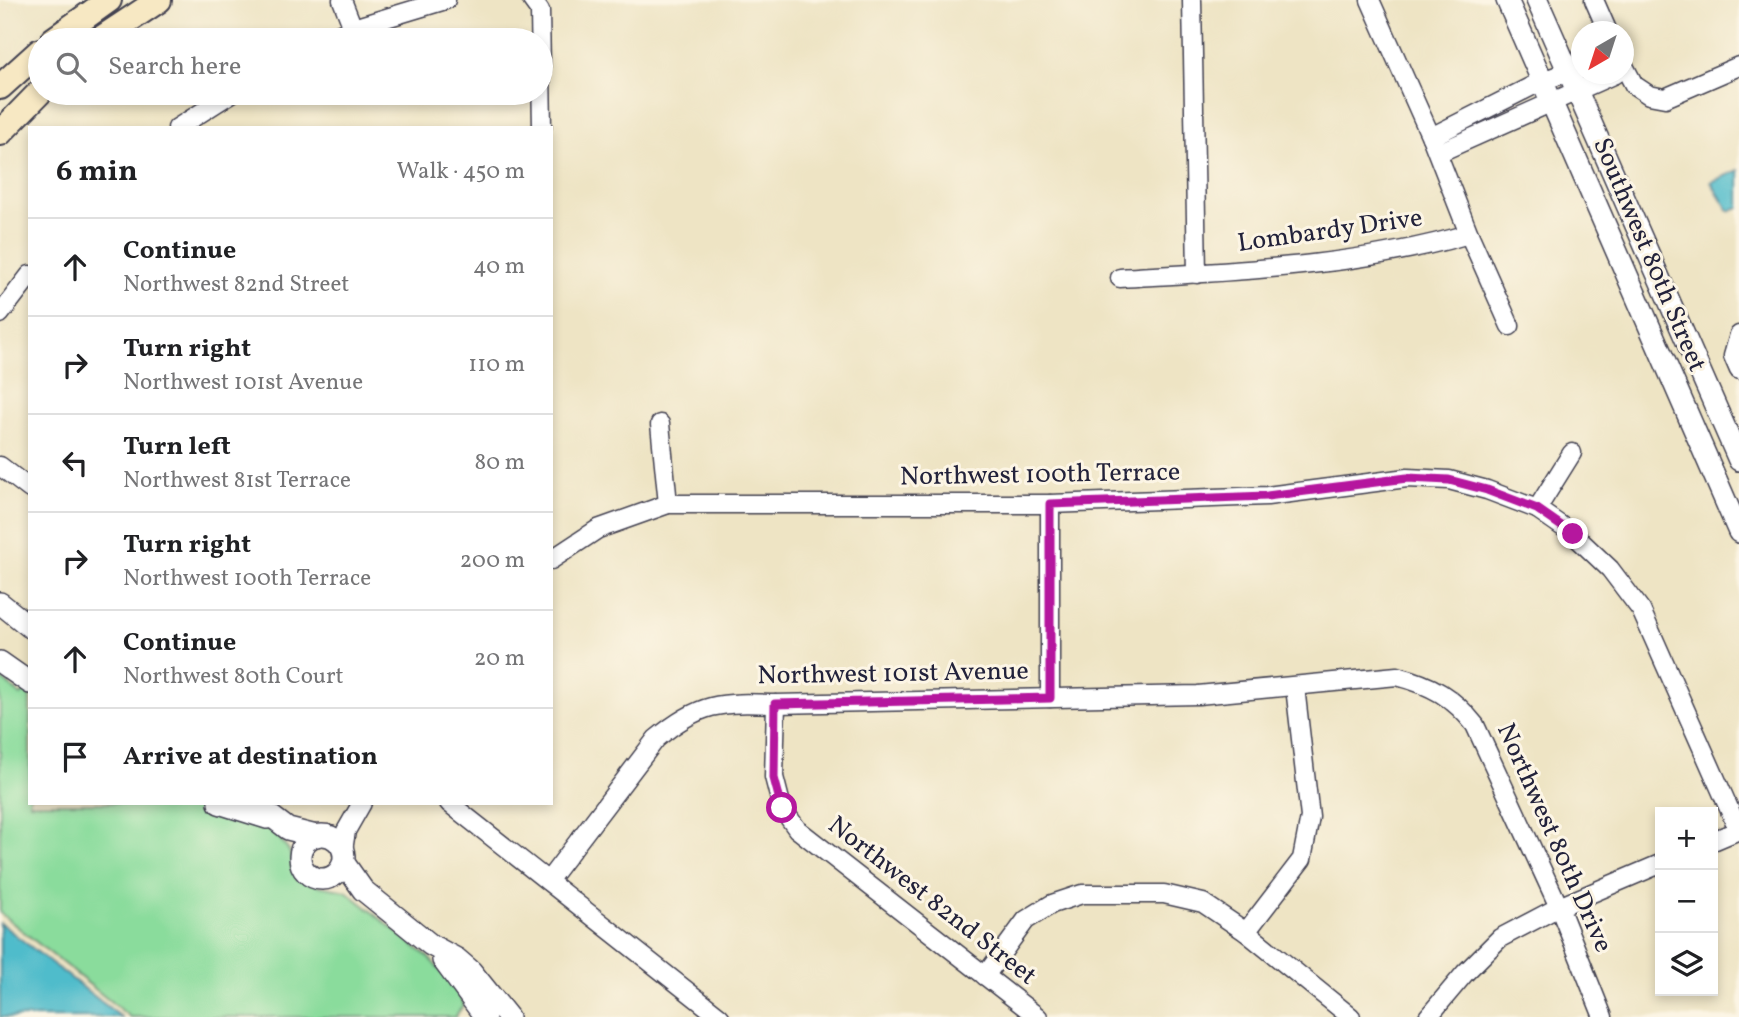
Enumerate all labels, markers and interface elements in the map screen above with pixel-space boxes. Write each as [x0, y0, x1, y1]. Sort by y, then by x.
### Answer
north arrow [1571, 21, 1634, 84]
search box [28, 28, 553, 105]
icon: search [52, 48, 90, 86]
text: Search here [108, 49, 241, 85]
street label: Southwest 80th Street [1583, 133, 1715, 377]
text: 6 min [56, 151, 138, 193]
text: Walk · 450 m [397, 156, 525, 188]
street label: Lombardy Drive [1235, 200, 1425, 262]
text: Continue [123, 233, 236, 269]
icon: ahead [56, 248, 94, 286]
text: 40 m [473, 251, 525, 283]
text: Northwest 82nd Street [123, 269, 349, 301]
text: Turn right [123, 331, 251, 367]
icon: right [56, 346, 94, 384]
text: 110 m [468, 349, 525, 381]
text: Northwest 101st Avenue [123, 367, 363, 399]
text: Turn left [123, 429, 231, 465]
icon: left [56, 444, 94, 482]
text: 80 m [475, 447, 525, 479]
street label: Northwest 100th Terrace [899, 455, 1181, 495]
text: Northwest 81st Terrace [123, 465, 351, 497]
route end [1557, 518, 1588, 549]
text: Turn right [123, 527, 251, 563]
icon: right [56, 542, 94, 580]
text: 200 m [460, 545, 525, 577]
text: Northwest 100th Terrace [123, 563, 371, 595]
text: Continue [123, 625, 236, 661]
icon: ahead [56, 640, 94, 678]
text: 20 m [474, 643, 525, 675]
street label: Northwest 101st Avenue [757, 654, 1029, 694]
text: Northwest 80th Court [123, 661, 344, 693]
street label: Northwest 80th Drive [1487, 718, 1621, 958]
icon: arrive [56, 738, 94, 776]
text: Arrive at destination [123, 739, 378, 775]
route start [766, 792, 797, 823]
map controls [1655, 807, 1718, 996]
button: + [1655, 807, 1718, 870]
street label: Northwest 82nd Street [820, 808, 1044, 994]
button: − [1655, 870, 1718, 933]
button: layers [1655, 933, 1718, 996]

